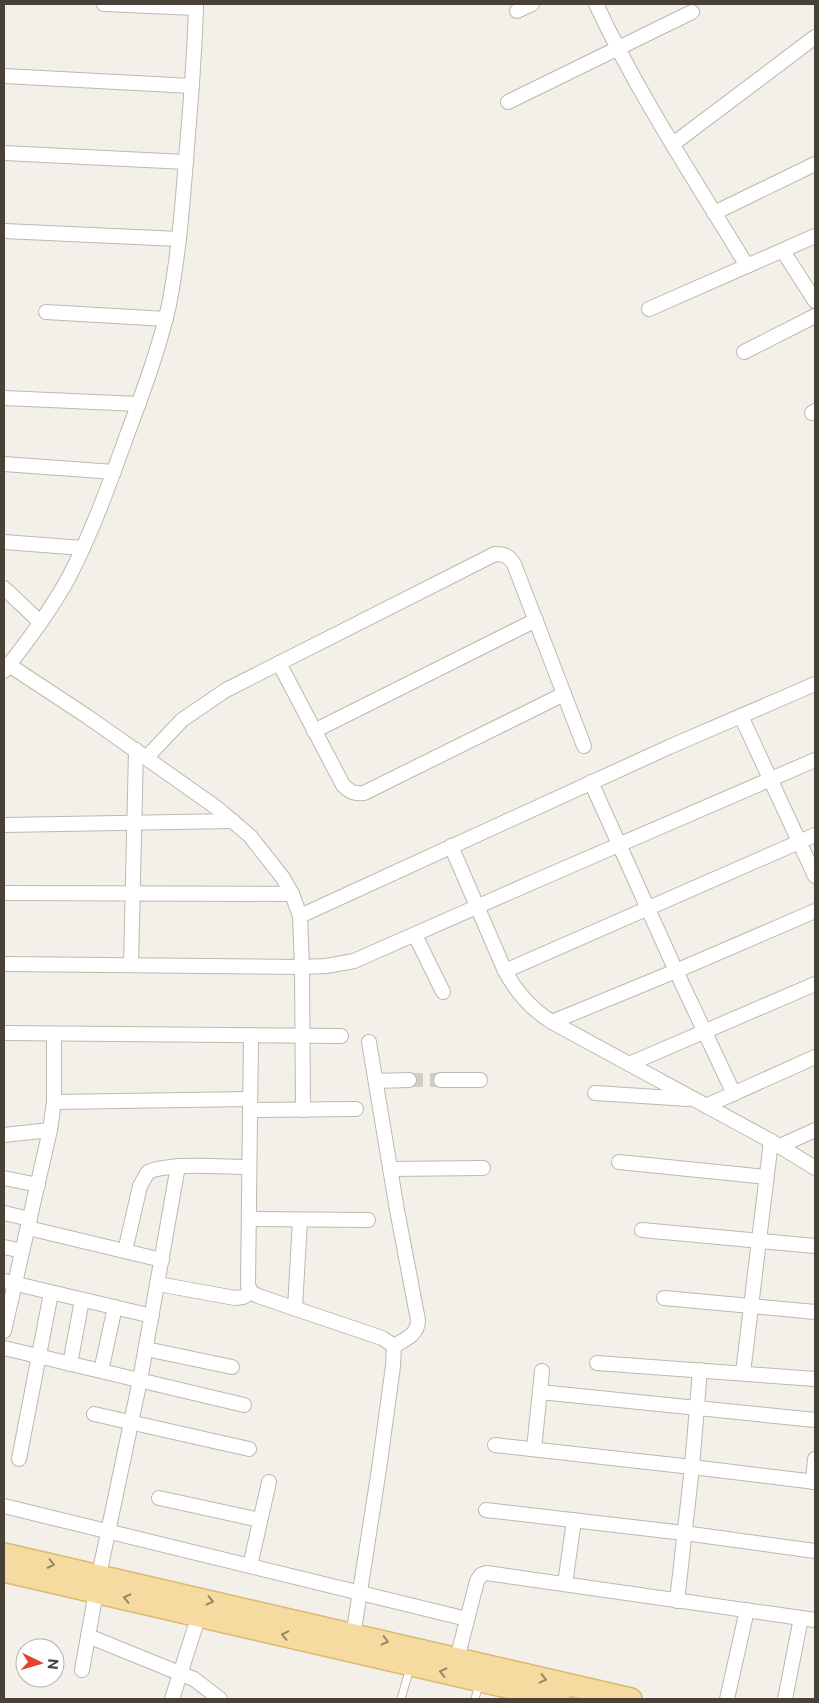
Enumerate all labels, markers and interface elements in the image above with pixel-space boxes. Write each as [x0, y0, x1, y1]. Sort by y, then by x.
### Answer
one-way arrow [47, 1558, 56, 1569]
one-way arrow [122, 1593, 131, 1604]
one-way arrow [205, 1595, 214, 1606]
one-way arrow [281, 1630, 290, 1641]
one-way arrow [381, 1635, 389, 1646]
north arrow [15, 1638, 65, 1688]
text: N [45, 1658, 61, 1670]
one-way arrow [439, 1667, 448, 1678]
one-way arrow [539, 1673, 548, 1684]

